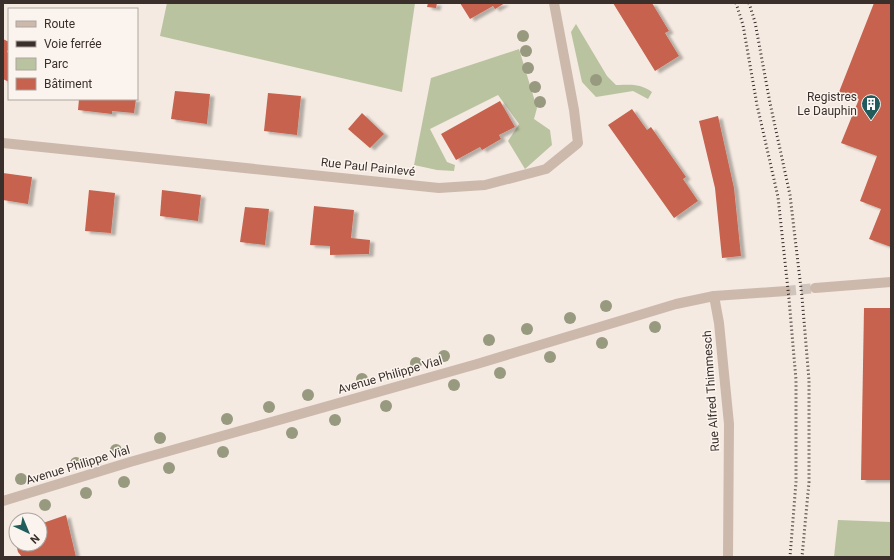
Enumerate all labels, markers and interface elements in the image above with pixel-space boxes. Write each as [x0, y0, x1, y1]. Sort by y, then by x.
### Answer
legend [8, 8, 138, 100]
text: Route [44, 17, 75, 31]
text: Voie ferrée [44, 37, 102, 51]
text: Parc [44, 57, 68, 71]
text: Bâtiment [44, 77, 92, 91]
place label: Registres Le Dauphin [797, 90, 857, 118]
building icon: Registres Le Dauphin [860, 93, 882, 121]
street label: Rue Paul Painlevé [320, 155, 416, 179]
street label: Rue Alfred Thimmesch [700, 330, 722, 452]
street label: Avenue Philippe Vial [336, 353, 444, 397]
street label: Avenue Philippe Vial [24, 443, 132, 487]
north arrow [8, 512, 48, 552]
text: N [27, 531, 42, 546]

